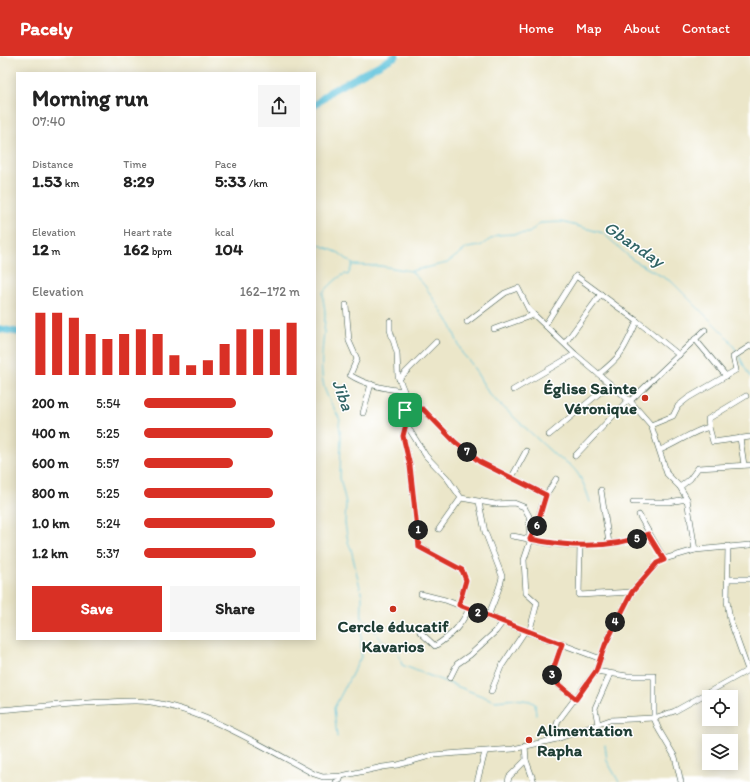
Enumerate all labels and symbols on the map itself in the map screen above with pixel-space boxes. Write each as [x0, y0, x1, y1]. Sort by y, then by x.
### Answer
water label: Gbanday [600, 216, 670, 274]
water label: Jiba [327, 376, 359, 415]
place label: Église Sainte Véronique [543, 378, 637, 419]
pin [388, 393, 422, 427]
marker: Église Sainte Véronique [640, 393, 650, 403]
pin: 7 [457, 442, 477, 462]
pin: 6 [527, 516, 547, 536]
pin: 1 [408, 520, 428, 540]
pin: 5 [627, 529, 647, 549]
pin: 2 [468, 603, 488, 623]
marker: Cercle éducatif Kavarios [388, 604, 398, 614]
pin: 4 [605, 612, 625, 632]
place label: Cercle éducatif Kavarios [338, 616, 449, 656]
pin: 3 [542, 665, 562, 685]
place label: Alimentation Rapha [536, 720, 633, 761]
marker: Alimentation Rapha [524, 735, 534, 745]

